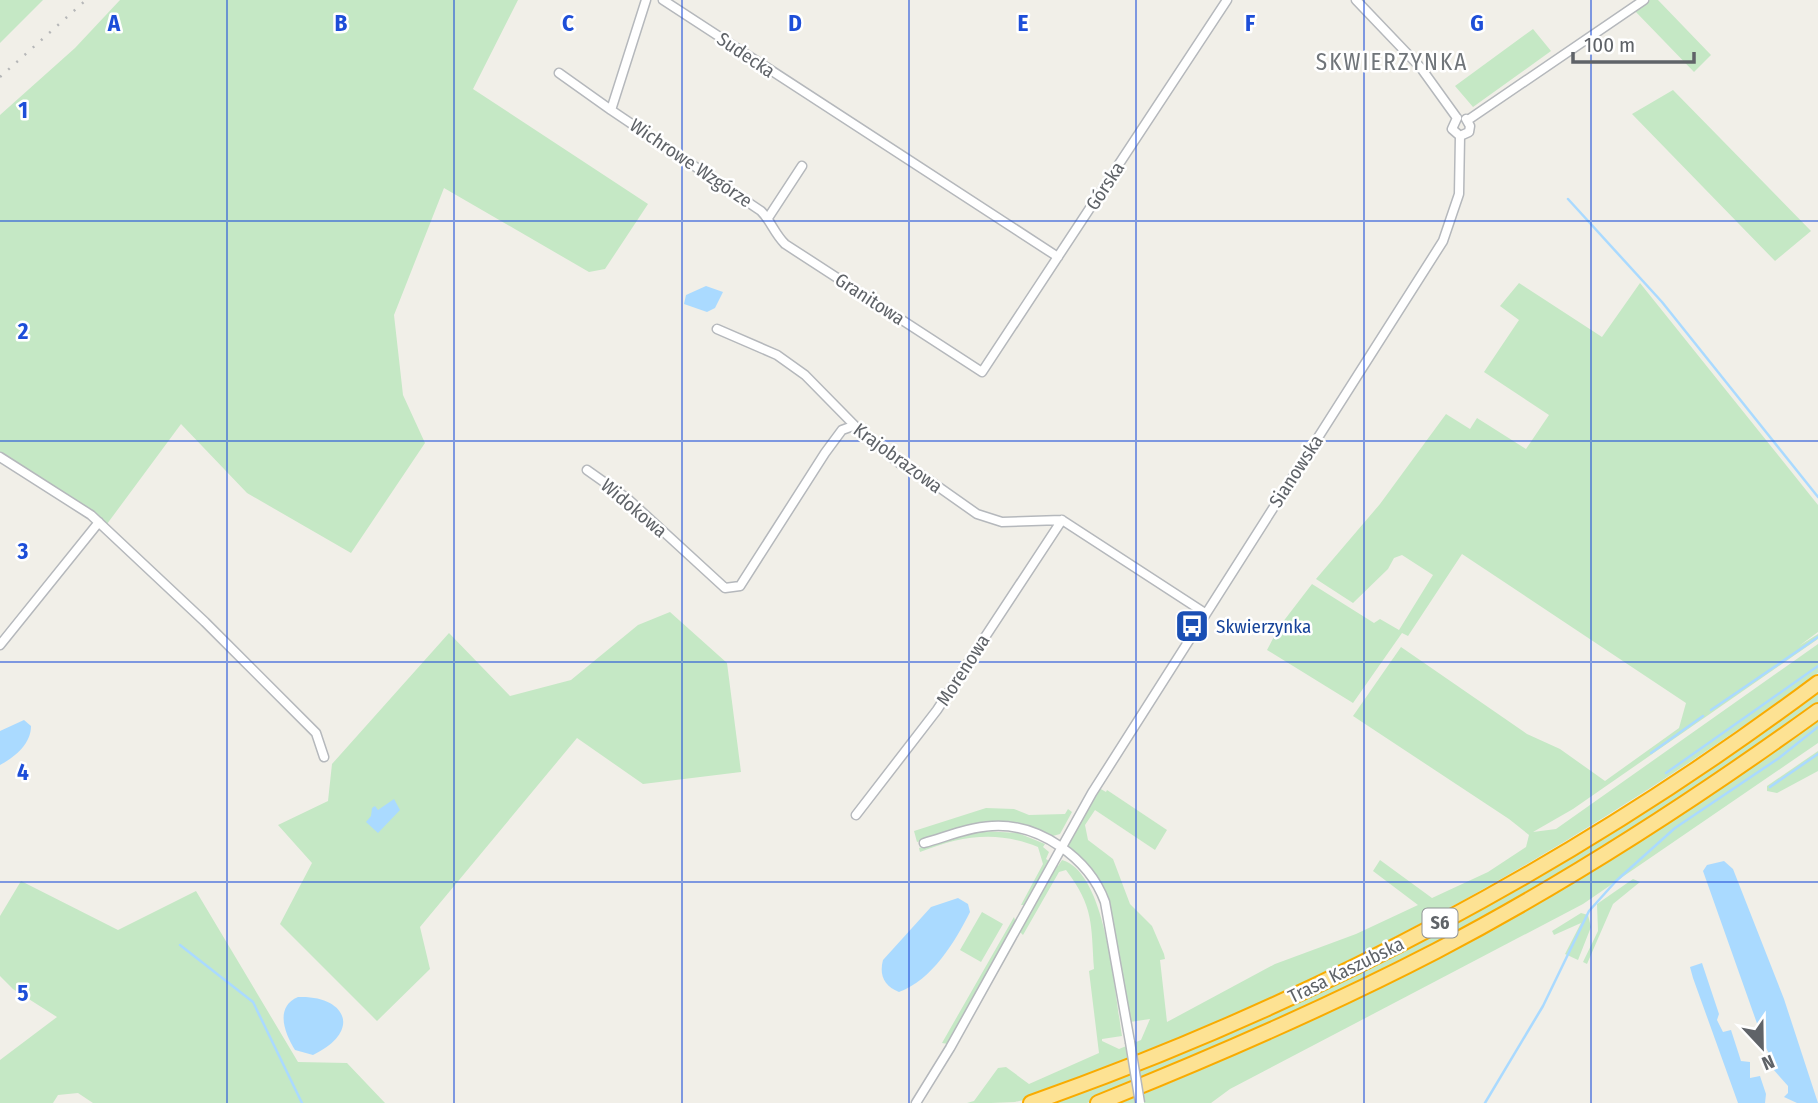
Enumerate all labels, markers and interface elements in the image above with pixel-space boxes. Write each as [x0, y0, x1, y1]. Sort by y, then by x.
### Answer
text: A [107, 9, 121, 37]
text: B [335, 9, 348, 37]
text: C [562, 9, 574, 37]
text: D [788, 9, 802, 37]
text: E [1018, 9, 1029, 37]
text: F [1245, 9, 1255, 37]
text: G [1470, 9, 1484, 37]
scale bar [1573, 21, 1694, 65]
street label: Sudecka [713, 27, 779, 83]
text: 100 m [1584, 32, 1635, 58]
district label: SKWIERZYNKA [1316, 48, 1468, 76]
text: 1 [18, 96, 28, 124]
street label: Wichrowe Wzgórze [625, 114, 757, 212]
street label: Górska [1081, 157, 1129, 215]
street label: Granitowa [831, 268, 909, 330]
text: 2 [17, 317, 29, 345]
street label: Krajobrazowa [849, 418, 947, 498]
street label: Sianowska [1264, 430, 1328, 512]
street label: Widokowa [596, 474, 672, 542]
text: 3 [17, 537, 29, 565]
bus stop icon: Skwierzynka [1173, 607, 1211, 645]
place label: Skwierzynka [1216, 615, 1311, 638]
street label: Morenowa [931, 630, 995, 710]
text: 4 [17, 758, 29, 786]
road number: S6 [1422, 908, 1458, 938]
street label: Trasa Kaszubska [1284, 932, 1408, 1008]
text: 5 [17, 979, 29, 1007]
north arrow [1727, 1012, 1797, 1082]
text: N [1759, 1050, 1778, 1075]

